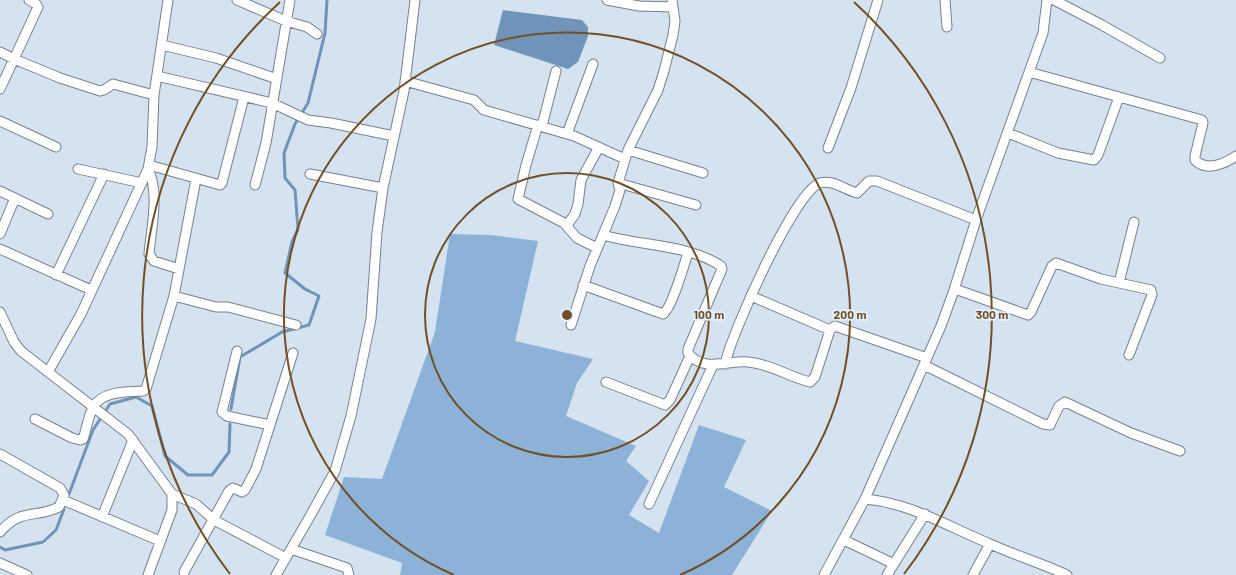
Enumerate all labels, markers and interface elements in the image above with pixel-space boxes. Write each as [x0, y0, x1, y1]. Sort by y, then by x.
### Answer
text: 100 m [694, 307, 724, 321]
text: 200 m [834, 307, 866, 321]
text: 300 m [976, 307, 1008, 321]
centre of rings [560, 308, 574, 322]

